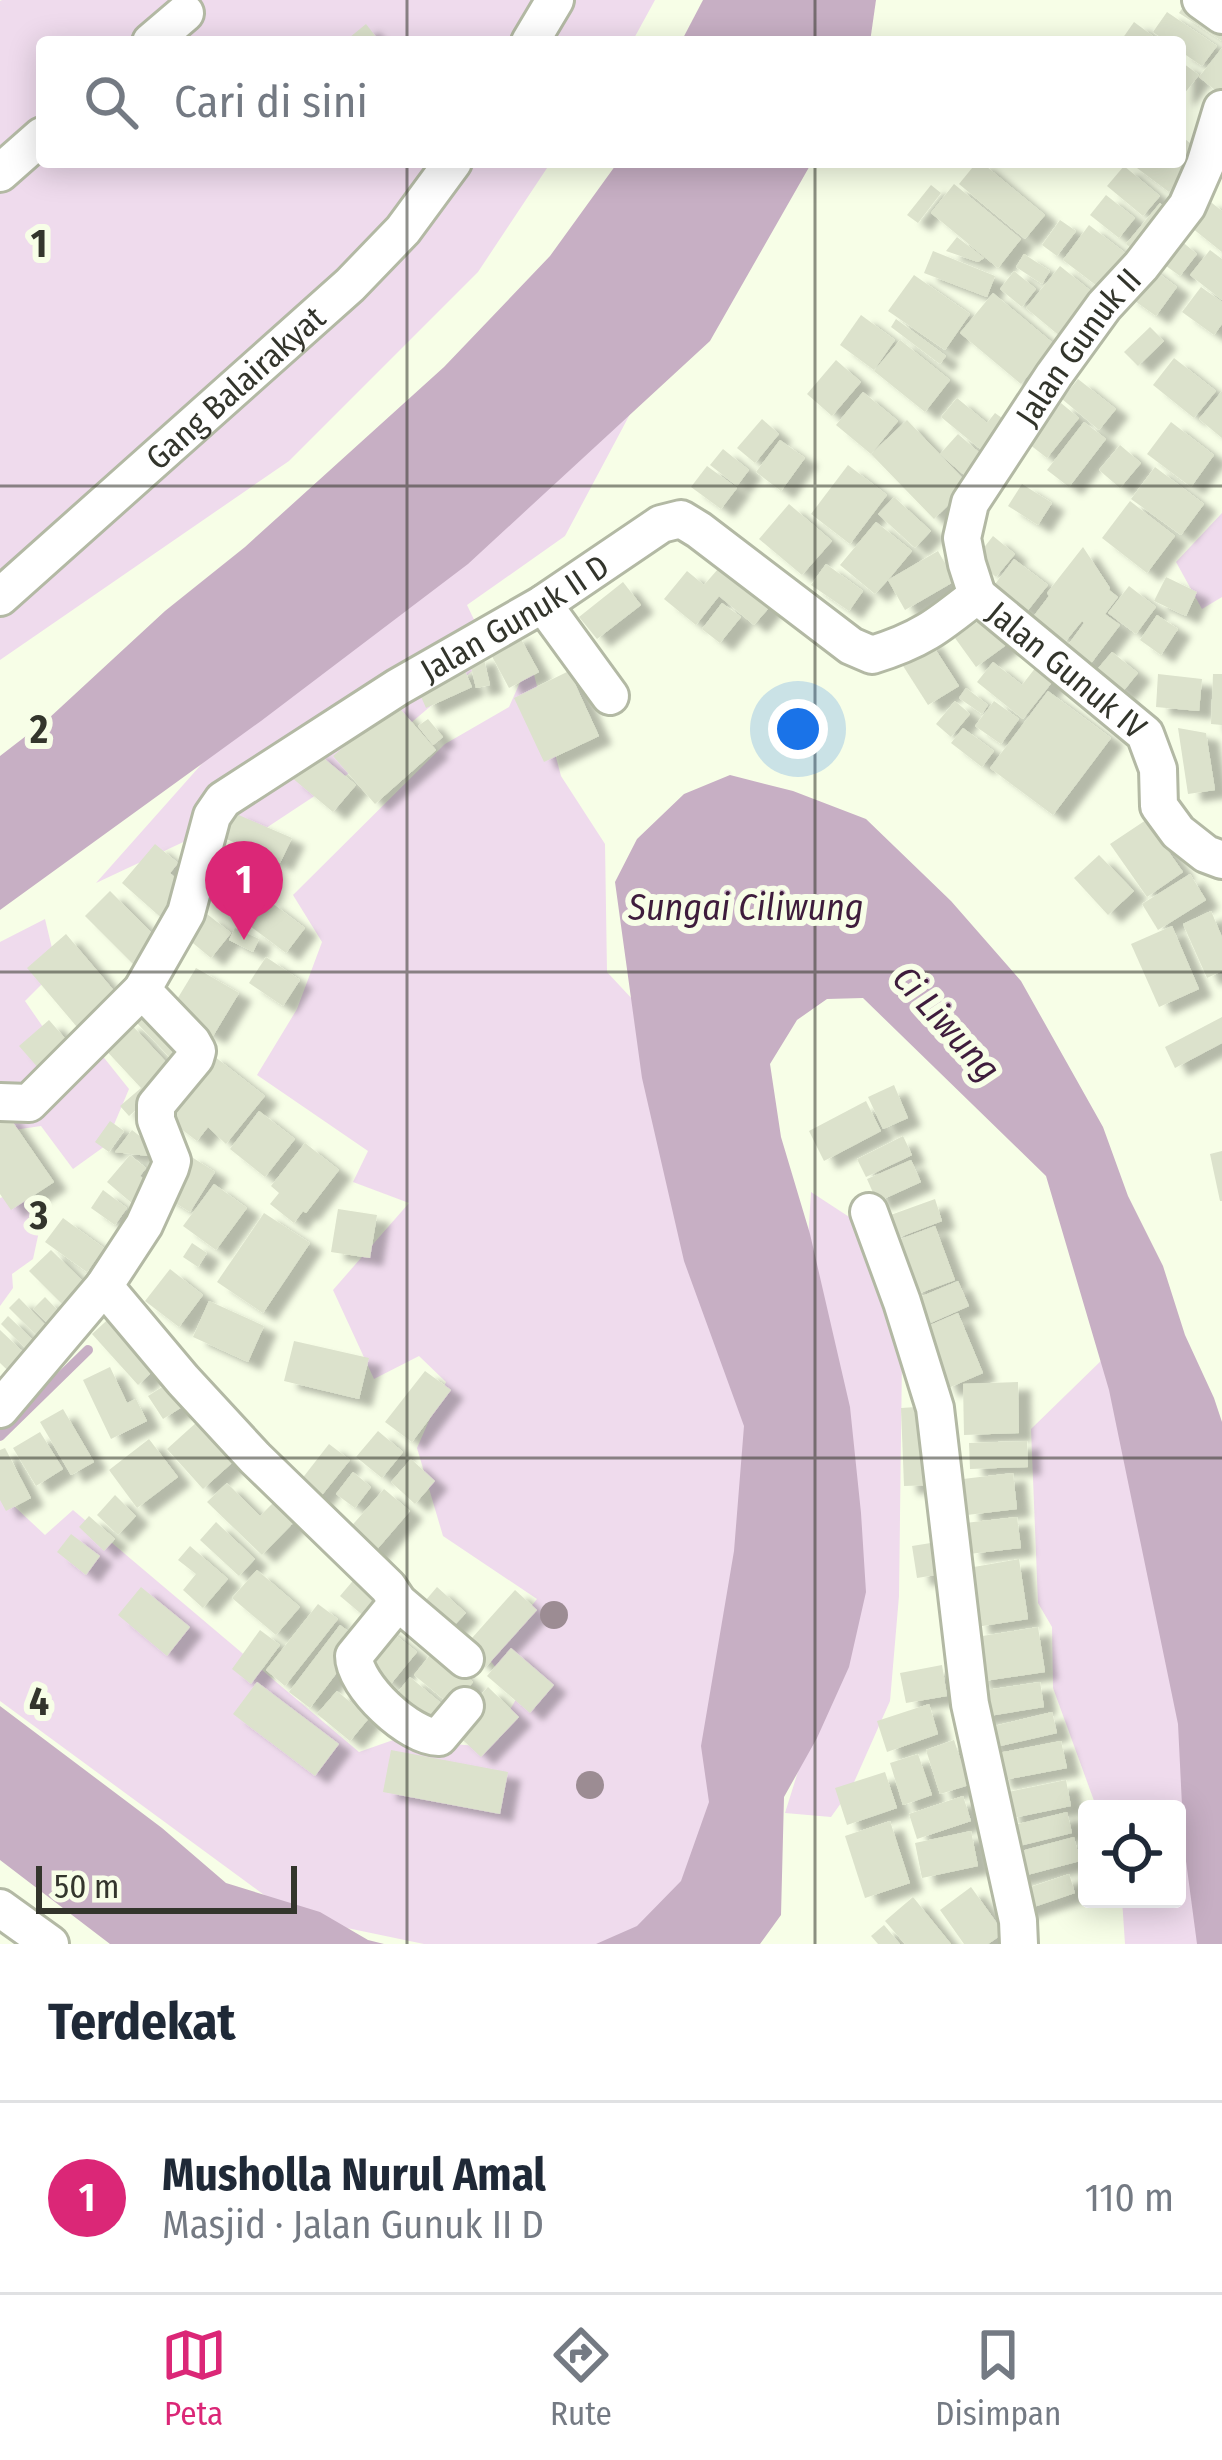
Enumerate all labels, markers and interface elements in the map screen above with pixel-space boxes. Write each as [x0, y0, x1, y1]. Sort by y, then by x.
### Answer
search box [36, 36, 1186, 168]
icon: search [78, 69, 144, 135]
text: Cari di sini [174, 75, 368, 129]
text: 1 [31, 221, 47, 267]
street label: Jalan Gunuk II [1007, 260, 1150, 433]
street label: Gang Balairakyat [138, 298, 334, 478]
street label: Jalan Gunuk II D [414, 546, 617, 691]
street label: Jalan Gunuk IV [979, 593, 1154, 748]
your location [768, 699, 828, 759]
text: 2 [29, 707, 48, 753]
pin: 1 [205, 841, 283, 940]
water label: Sungai Ciliwung [627, 886, 864, 930]
water label: Ci Liwung [883, 957, 1009, 1090]
text: 3 [29, 1193, 48, 1239]
text: 4 [29, 1679, 49, 1725]
map controls [1078, 1800, 1186, 1908]
button: locate [1078, 1800, 1186, 1908]
scale bar [36, 1860, 297, 1913]
text: 50 m [54, 1867, 119, 1907]
text: Terdekat [48, 1991, 235, 2053]
text: Musholla Nurul Amal [162, 2148, 546, 2202]
text: 1 [79, 2175, 95, 2221]
text: 110 m [1085, 2175, 1174, 2221]
text: Masjid · Jalan Gunuk II D [162, 2202, 544, 2248]
tab: Peta [161, 2322, 227, 2434]
tab: Rute [548, 2322, 614, 2434]
tab: Disimpan [935, 2322, 1061, 2434]

